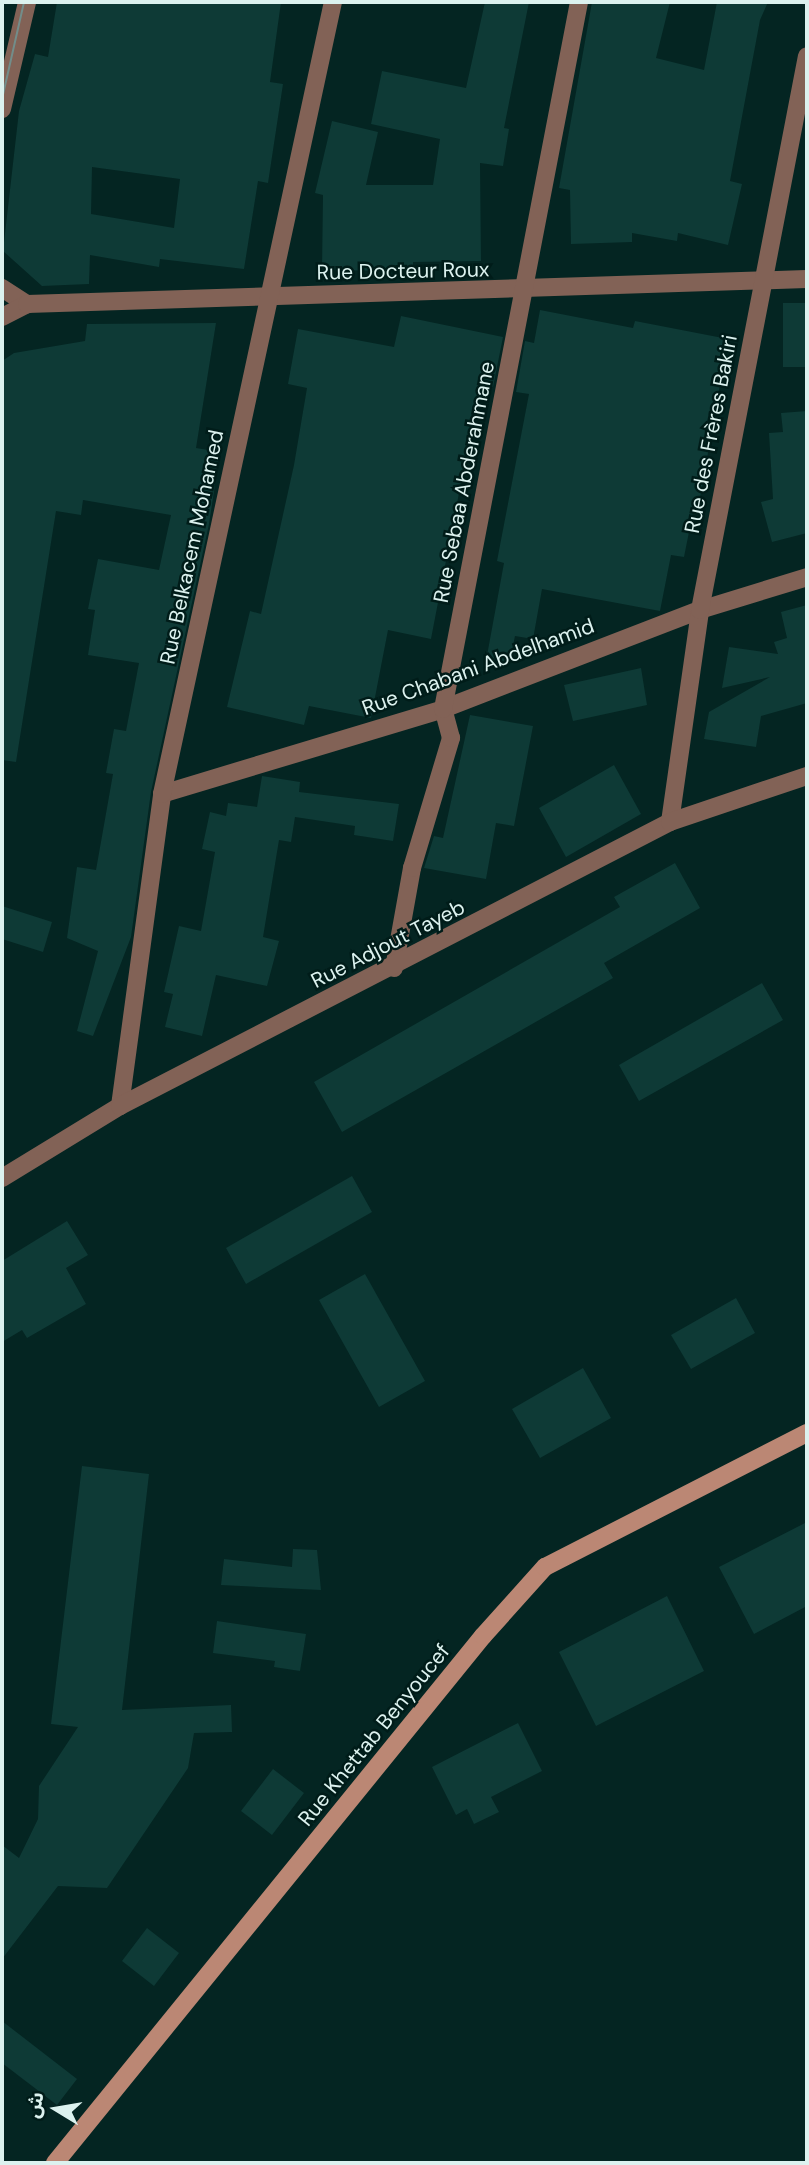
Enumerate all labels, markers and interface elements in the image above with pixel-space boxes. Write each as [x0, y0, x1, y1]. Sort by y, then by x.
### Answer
street label: Rue Docteur Roux [316, 257, 490, 285]
street label: Rue des Frères Bakiri [679, 333, 743, 535]
street label: Rue Sebaa Abderahmane [428, 359, 500, 605]
street label: Rue Belkacem Mohamed [155, 428, 229, 666]
street label: Rue Chabani Abdelhamid [359, 613, 597, 721]
street label: Rue Adjout Tayeb [307, 894, 469, 994]
street label: Rue Khettab Benyoucef [293, 1639, 455, 1831]
north arrow [21, 2074, 91, 2144]
text: ش [20, 2090, 50, 2120]

